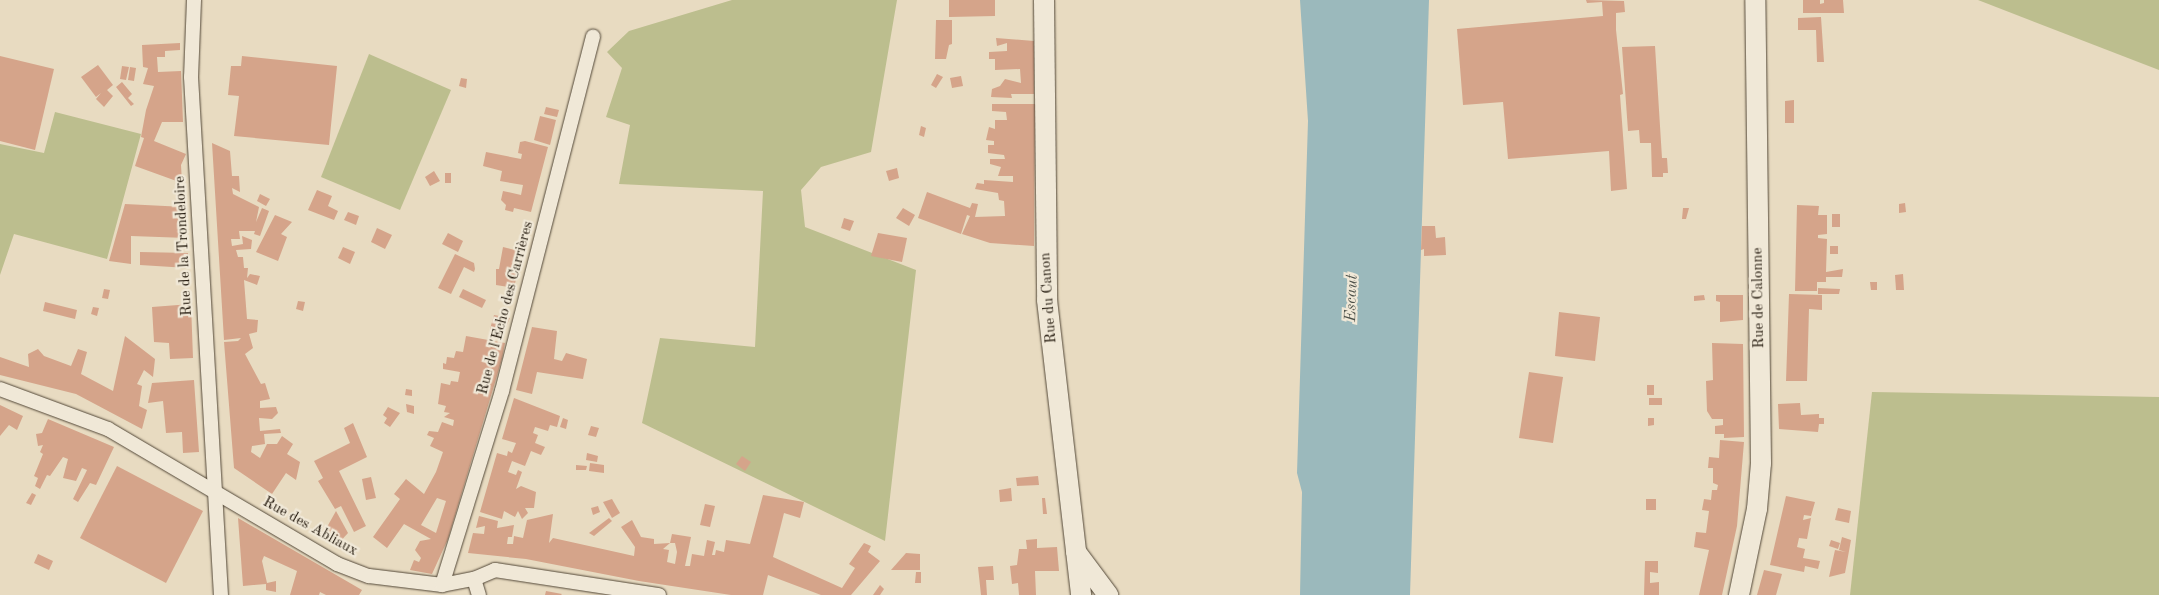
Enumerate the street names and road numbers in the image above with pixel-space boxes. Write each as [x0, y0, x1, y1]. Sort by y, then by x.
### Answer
street label: Rue de la Trondeloire [171, 176, 197, 316]
street label: Rue de l'Echo des Carrières [474, 219, 538, 397]
street label: Rue de Calonne [1749, 247, 1769, 349]
street label: Rue du Canon [1037, 252, 1061, 344]
street label: Rue des Abliaux [259, 493, 361, 561]

